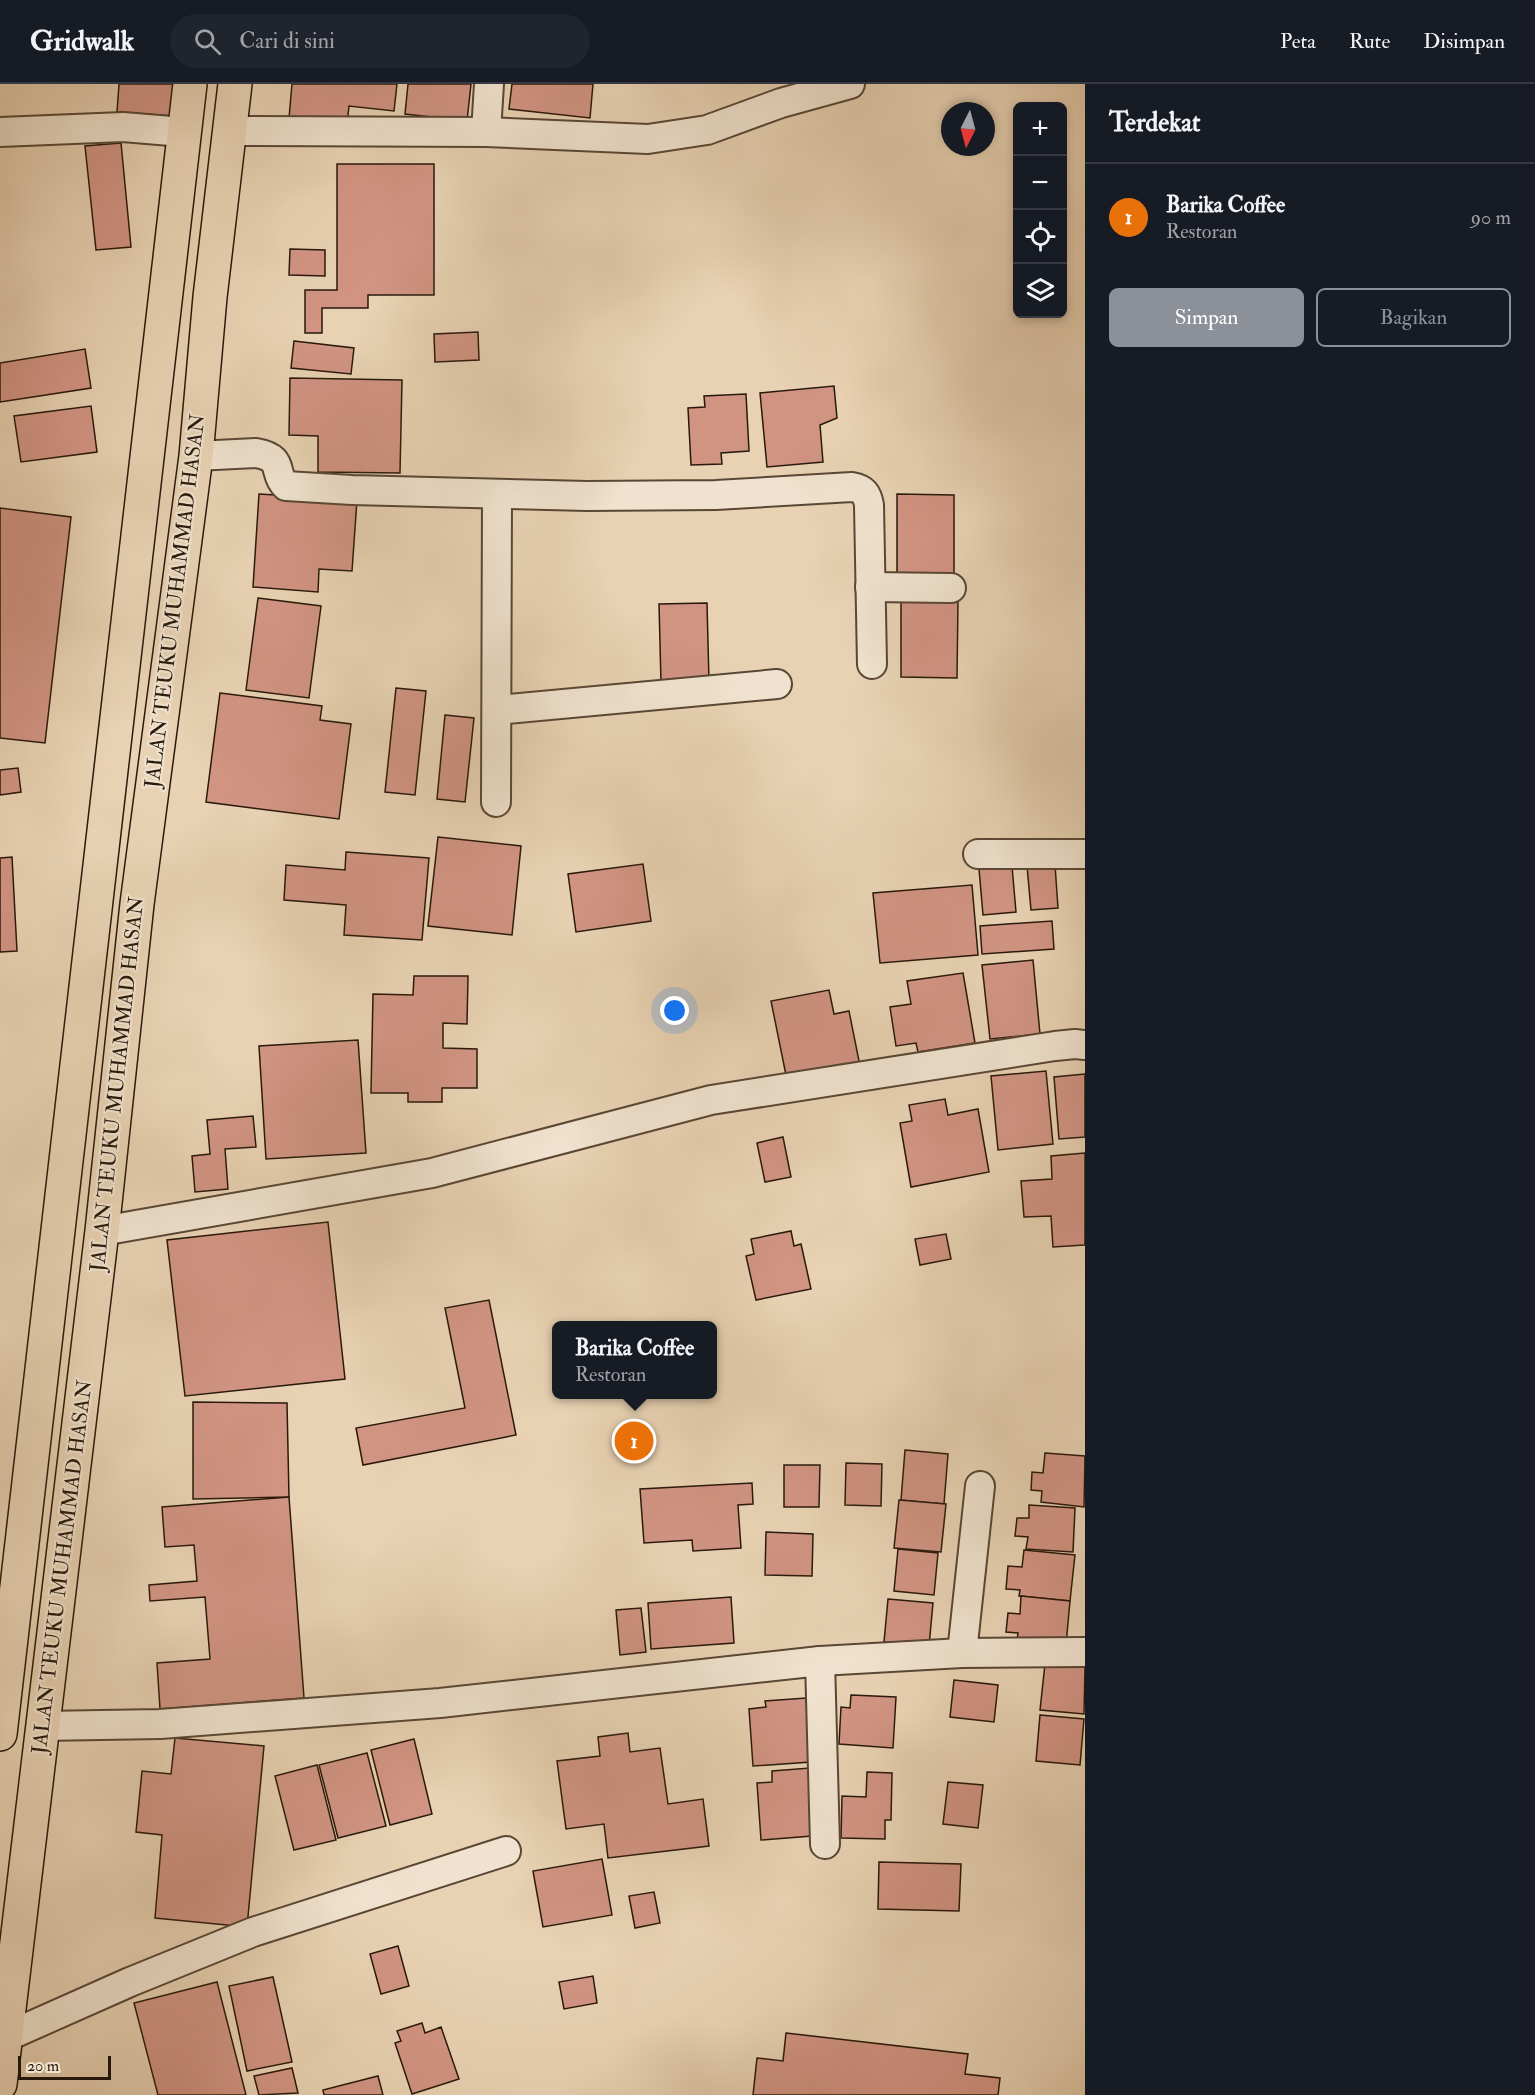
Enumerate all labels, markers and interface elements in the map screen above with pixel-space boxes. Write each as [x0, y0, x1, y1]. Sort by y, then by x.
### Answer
search box [170, 14, 590, 68]
text: Gridwalk [30, 24, 134, 59]
icon: search [191, 25, 224, 58]
text: Cari di sini [239, 27, 335, 55]
text: Peta [1280, 28, 1316, 55]
text: Rute [1349, 28, 1390, 55]
text: Disimpan [1423, 28, 1505, 55]
north arrow [941, 102, 995, 156]
map controls [1013, 102, 1067, 318]
button: + [1013, 102, 1067, 156]
text: Terdekat [1109, 107, 1200, 139]
button: − [1013, 156, 1067, 210]
text: Barika Coffee [1166, 191, 1285, 219]
text: 1 [1125, 205, 1132, 230]
text: 90 m [1471, 205, 1511, 230]
button: locate [1013, 210, 1067, 264]
text: Restoran [1166, 219, 1237, 244]
button: layers [1013, 264, 1067, 318]
button: Simpan [1109, 288, 1304, 347]
button: Bagikan [1316, 288, 1511, 347]
street label: JALAN TEUKU MUHAMMAD HASAN [139, 412, 211, 791]
street label: JALAN TEUKU MUHAMMAD HASAN [84, 895, 150, 1274]
your location [660, 996, 689, 1025]
popup [552, 1321, 717, 1399]
text: Barika Coffee [575, 1334, 694, 1362]
text: Restoran [575, 1362, 646, 1387]
street label: JALAN TEUKU MUHAMMAD HASAN [26, 1378, 98, 1757]
pin: 1 [614, 1418, 654, 1464]
scale bar [18, 2053, 111, 2080]
text: 20 m [27, 2056, 59, 2076]

